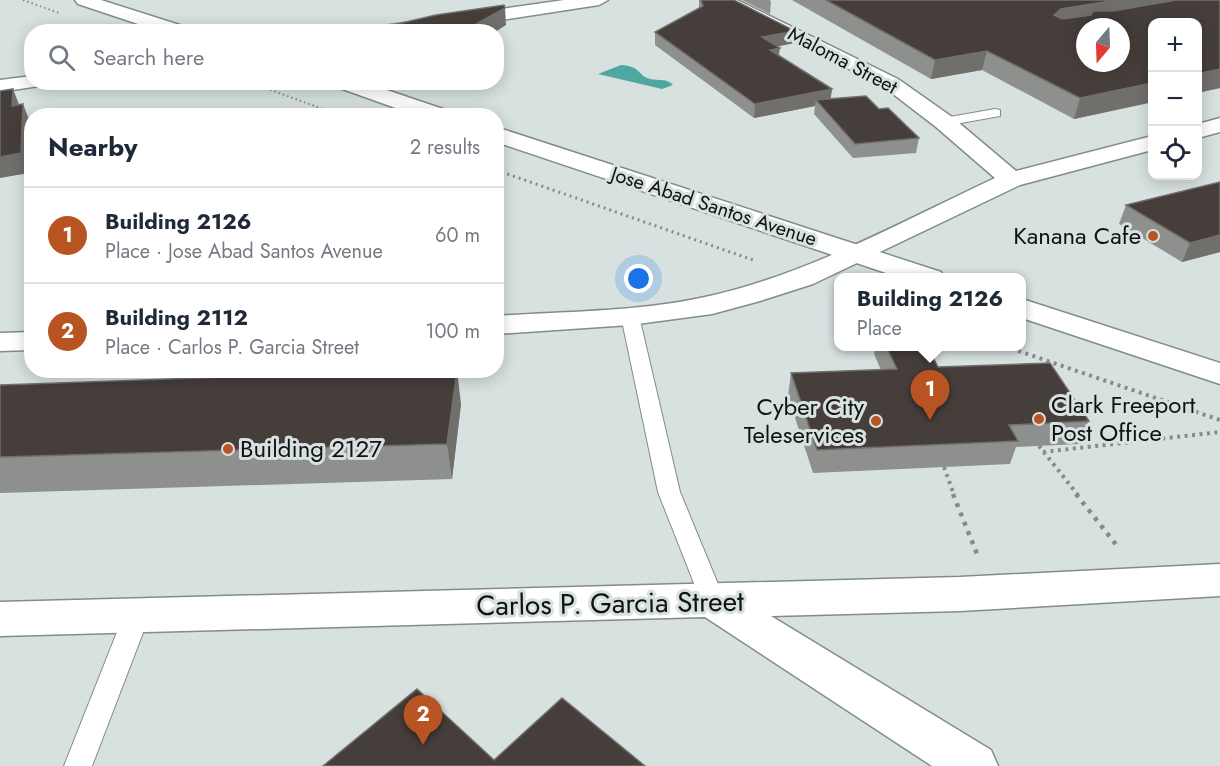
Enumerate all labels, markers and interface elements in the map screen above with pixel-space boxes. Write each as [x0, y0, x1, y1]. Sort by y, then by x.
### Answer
north arrow [1076, 18, 1130, 72]
map controls [1148, 18, 1202, 180]
button: + [1148, 18, 1202, 72]
street label: Maloma Street [783, 19, 903, 102]
search box [24, 24, 504, 90]
icon: search [45, 41, 78, 74]
text: Search here [93, 41, 204, 73]
button: − [1148, 72, 1202, 126]
button: locate [1148, 126, 1202, 180]
text: Nearby [48, 128, 137, 166]
text: 2 results [410, 133, 480, 162]
street label: Jose Abad Santos Avenue [604, 159, 821, 253]
text: Building 2126 [105, 205, 251, 237]
place label: Kanana Cafe [1013, 218, 1141, 253]
text: 1 [62, 221, 73, 250]
text: 60 m [435, 221, 480, 250]
marker: Kanana Cafe [1146, 229, 1160, 243]
text: Place · Jose Abad Santos Avenue [105, 237, 383, 266]
your location [624, 264, 653, 293]
popup [834, 273, 1026, 351]
text: Building 2126 [857, 282, 1003, 314]
text: Building 2112 [105, 301, 248, 333]
text: Place [857, 314, 902, 343]
text: 2 [61, 317, 74, 346]
text: 100 m [425, 317, 480, 346]
text: Place · Carlos P. Garcia Street [105, 333, 359, 362]
pin: 1 [910, 370, 950, 420]
place label: Clark Freeport Post Office [1051, 387, 1196, 450]
place label: Cyber City Teleservices [744, 389, 864, 452]
marker: Clark Freeport Post Office [1032, 412, 1046, 426]
marker: Cyber City Teleservices [869, 414, 883, 428]
place label: Building 2127 [240, 431, 382, 466]
marker: Building 2127 [221, 442, 235, 456]
street label: Carlos P. Garcia Street [476, 581, 744, 626]
pin: 2 [404, 696, 442, 745]

